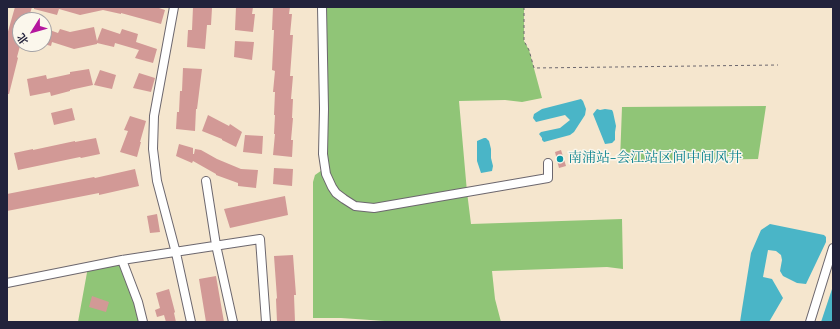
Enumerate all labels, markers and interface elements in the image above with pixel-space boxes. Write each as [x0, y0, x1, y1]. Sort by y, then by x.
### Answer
north arrow [12, 12, 52, 52]
text: 北 [14, 30, 32, 48]
place label: 南浦站-会江站区间中间风井 [568, 151, 742, 167]
marker: 南浦站-会江站区间中间风井 [555, 154, 565, 164]

